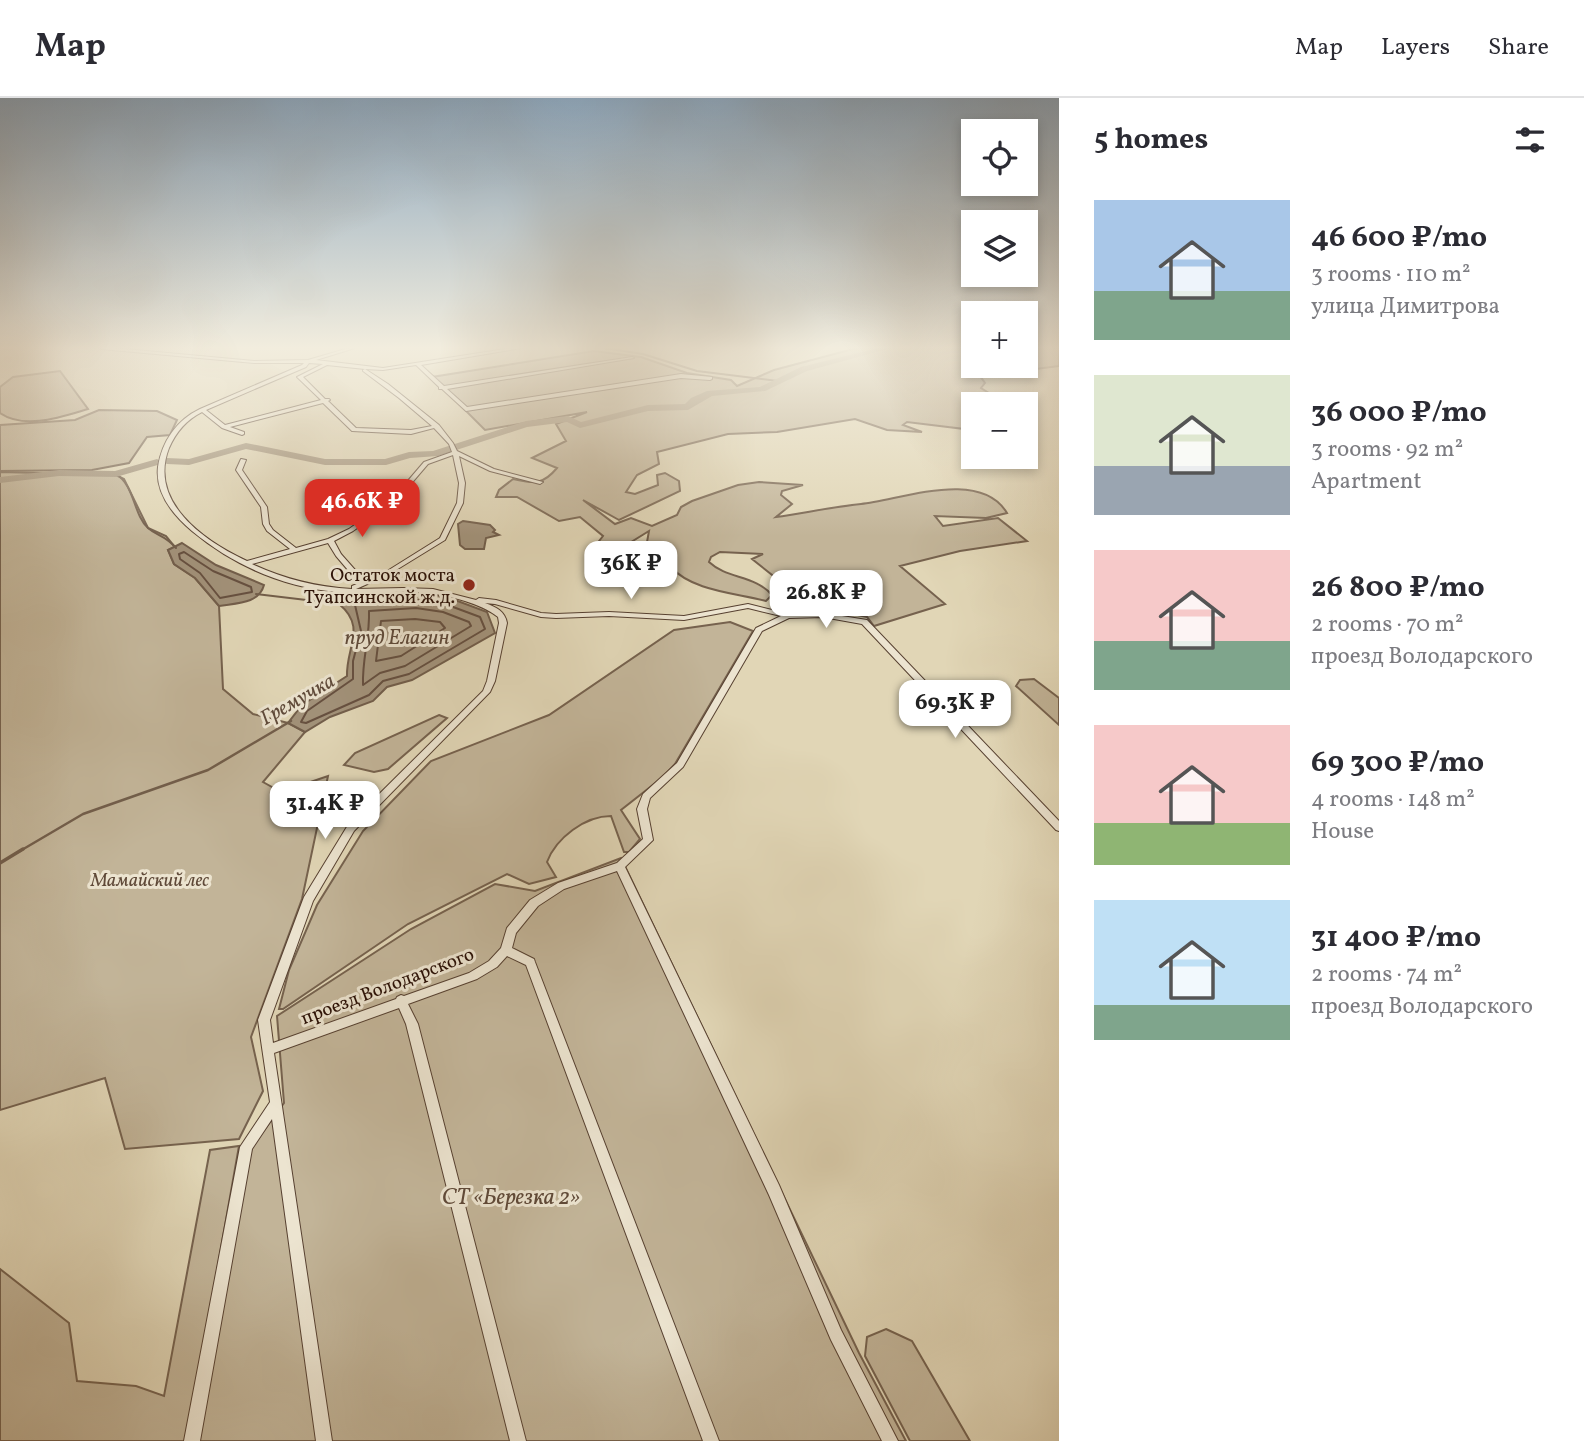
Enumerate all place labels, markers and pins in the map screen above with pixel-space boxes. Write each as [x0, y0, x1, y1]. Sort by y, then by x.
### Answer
pin: 46.6K ₽ [297, 480, 427, 539]
pin: 36K ₽ [582, 542, 680, 601]
place label: Остаток моста Туапсинской ж.д. [304, 563, 455, 611]
pin: 26.8K ₽ [761, 570, 891, 630]
marker: Остаток моста Туапсинской ж.д. [461, 577, 477, 593]
pin: 69.3K ₽ [890, 680, 1020, 740]
pin: 31.4K ₽ [260, 782, 390, 841]

